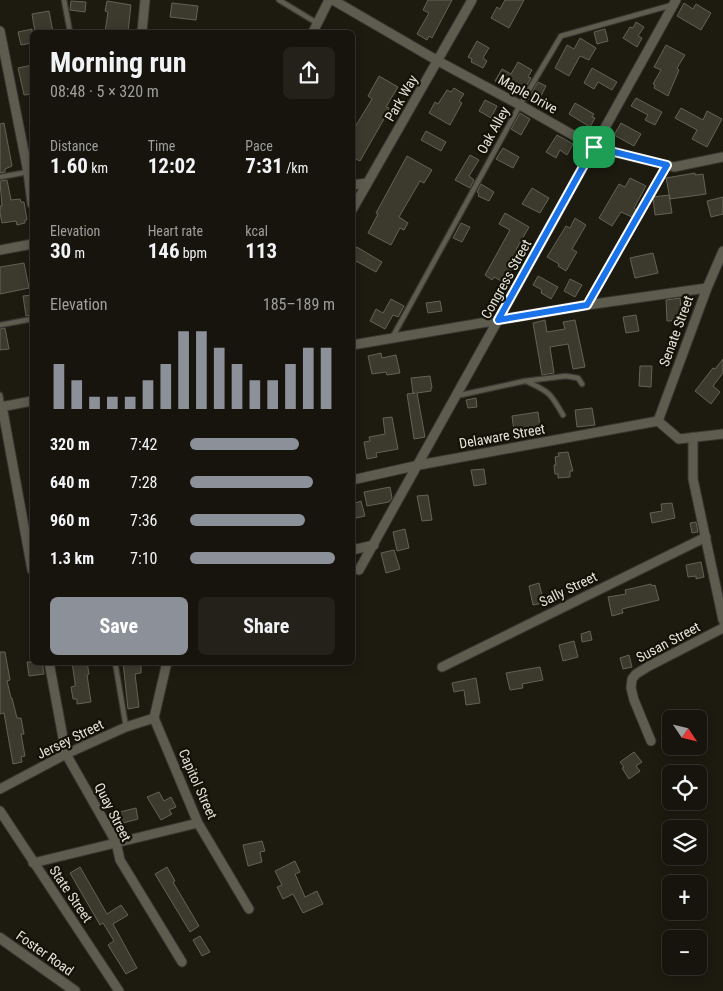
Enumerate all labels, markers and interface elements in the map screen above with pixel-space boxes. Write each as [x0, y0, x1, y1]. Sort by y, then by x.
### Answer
text: Morning run [50, 46, 186, 79]
button: share [283, 47, 335, 99]
street label: Maple Drive [496, 71, 561, 117]
street label: Park Way [381, 72, 421, 124]
text: 08:48 · 5 × 320 m [50, 82, 159, 101]
street label: Oak Alley [474, 103, 513, 156]
pin [573, 126, 615, 168]
icon: arrive [580, 133, 608, 161]
text: Distance [50, 138, 98, 154]
text: Time [148, 138, 175, 154]
text: Pace [245, 138, 273, 154]
text: 1.60 [50, 154, 88, 178]
text: 12:02 [148, 154, 196, 178]
text: 7:31 [245, 154, 283, 178]
text: km [88, 160, 108, 176]
text: /km [283, 160, 308, 176]
text: Elevation [50, 223, 100, 239]
text: Heart rate [148, 223, 203, 239]
text: kcal [245, 223, 268, 239]
street label: Congress Street [478, 237, 534, 321]
text: 30 [50, 239, 71, 263]
text: 146 [148, 239, 180, 263]
text: 113 [245, 239, 277, 263]
text: m [71, 245, 85, 261]
text: bpm [180, 245, 207, 261]
street label: Senate Street [656, 293, 696, 369]
text: Elevation [50, 295, 108, 314]
text: 185–189 m [263, 295, 335, 314]
street label: Delaware Street [458, 421, 546, 451]
text: 320 m [50, 435, 90, 454]
text: 7:42 [130, 435, 157, 454]
text: 640 m [50, 473, 90, 492]
text: 7:28 [130, 473, 157, 492]
text: 960 m [50, 511, 90, 530]
text: 7:36 [130, 511, 157, 530]
text: 1.3 km [50, 549, 94, 568]
text: 7:10 [130, 549, 157, 568]
street label: Sally Street [537, 568, 599, 610]
button: Save [50, 597, 188, 655]
button: Share [198, 597, 335, 655]
street label: Susan Street [633, 619, 703, 665]
north arrow [662, 710, 708, 755]
map controls [662, 710, 707, 975]
street label: Jersey Street [34, 716, 106, 762]
street label: Capitol Street [175, 746, 221, 822]
button: locate [662, 765, 707, 810]
street label: Quay Street [91, 780, 135, 844]
button: layers [662, 820, 707, 865]
street label: State Street [46, 863, 96, 925]
button: + [662, 875, 707, 920]
street label: Foster Road [13, 927, 77, 979]
button: − [662, 930, 707, 975]

